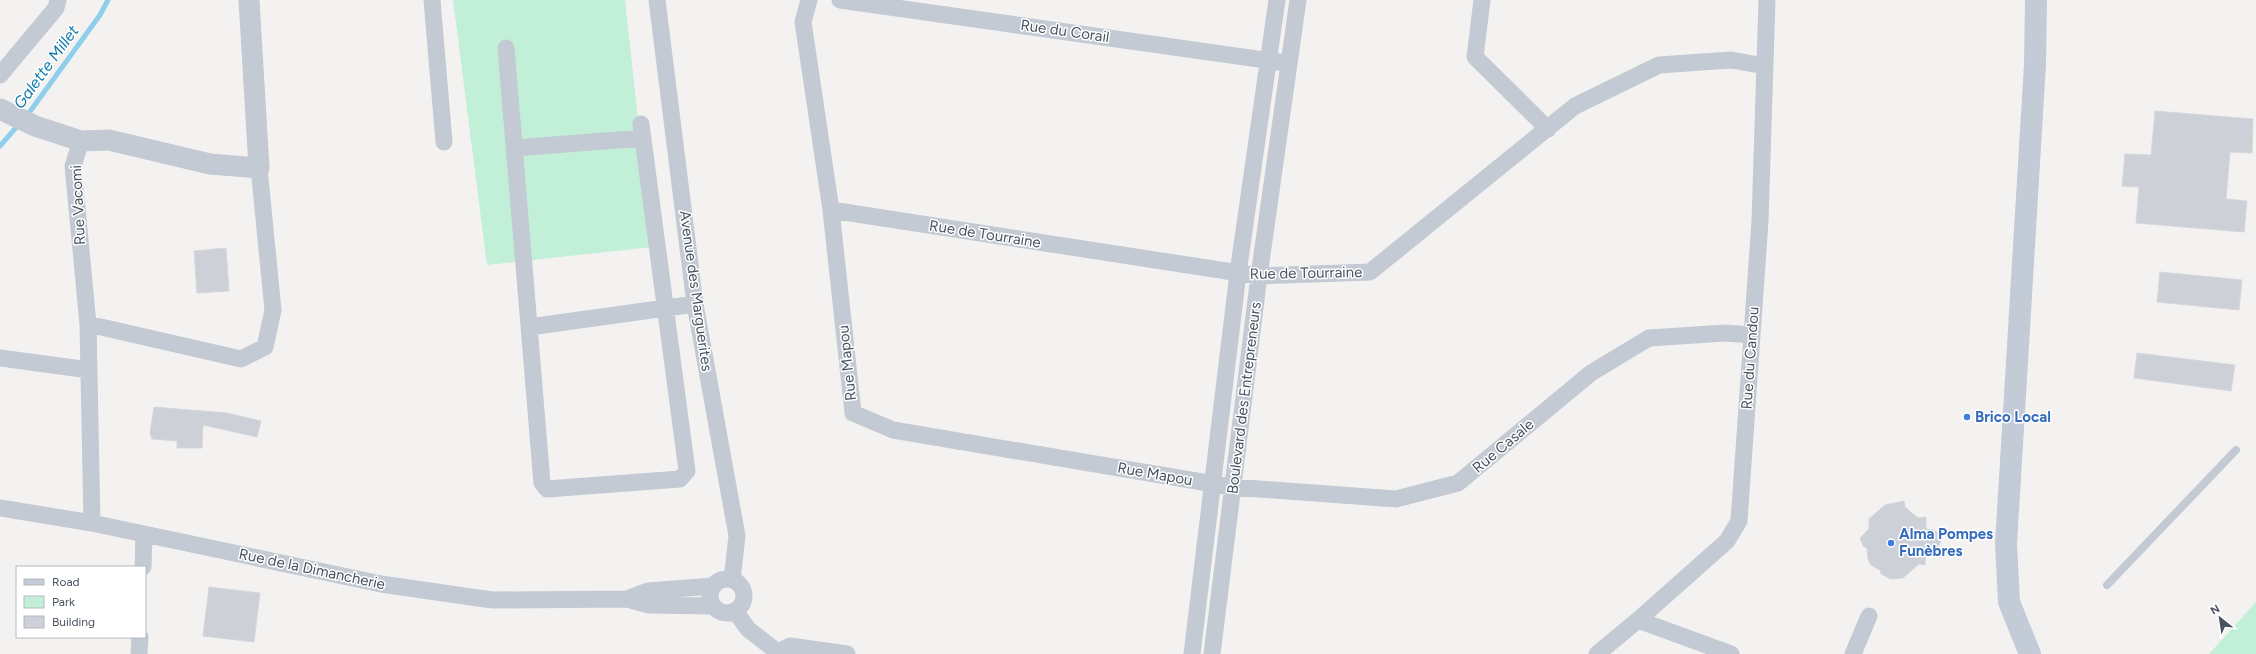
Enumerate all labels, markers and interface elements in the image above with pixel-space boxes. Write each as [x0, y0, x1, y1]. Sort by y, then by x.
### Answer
street label: Rue du Corail [1019, 16, 1111, 46]
water label: Galette Millet [9, 21, 83, 112]
street label: Rue Vacomi [67, 164, 89, 246]
street label: Avenue des Marguerites [676, 209, 716, 373]
street label: Rue de Tourraine [928, 216, 1042, 252]
street label: Rue de Tourraine [1250, 263, 1362, 283]
street label: Boulevard des Entrepreneurs [1223, 301, 1265, 495]
street label: Rue du Candou [1737, 306, 1763, 410]
street label: Rue Mapou [834, 324, 860, 402]
place label: Brico Local [1975, 408, 2051, 426]
marker: Brico Local [1962, 412, 1972, 422]
street label: Rue Casale [1469, 415, 1537, 477]
street label: Rue Mapou [1116, 459, 1194, 489]
place label: Alma Pompes Funèbres [1899, 525, 1993, 560]
marker: Alma Pompes Funèbres [1886, 538, 1896, 548]
street label: Rue de la Dimancherie [237, 545, 387, 593]
legend [16, 566, 146, 638]
text: Road [52, 575, 80, 589]
text: Park [52, 595, 75, 609]
north arrow [2200, 598, 2240, 638]
text: N [2208, 602, 2222, 618]
text: Building [52, 615, 95, 629]

